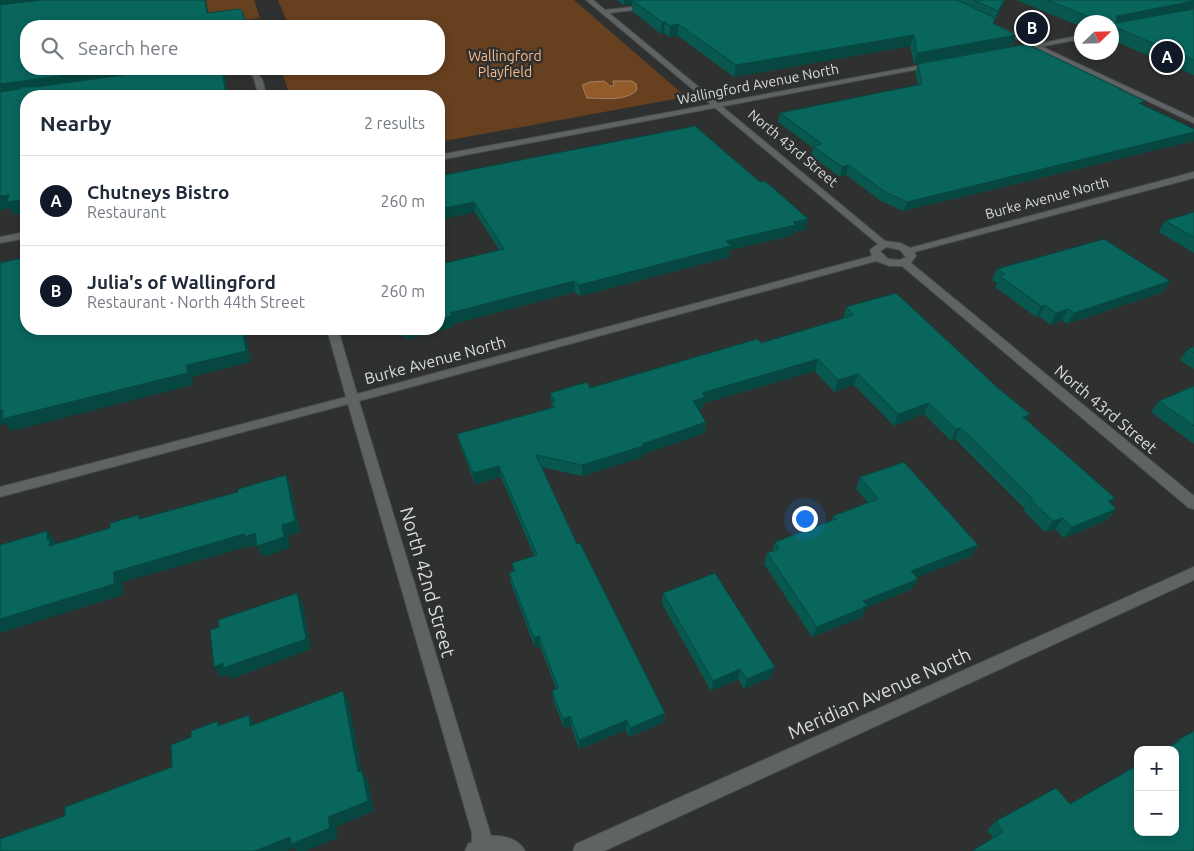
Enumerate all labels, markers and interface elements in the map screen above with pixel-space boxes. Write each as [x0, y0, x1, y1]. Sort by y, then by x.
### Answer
pin: B [1016, 9, 1048, 47]
north arrow [1074, 15, 1119, 60]
search box [20, 20, 445, 75]
icon: search [38, 34, 66, 62]
text: Search here [78, 37, 178, 59]
pin: A [1151, 38, 1183, 76]
park label: Wallingford Playfield [468, 48, 542, 80]
street label: Wallingford Avenue North [676, 60, 840, 108]
street label: North 43rd Street [745, 106, 841, 190]
text: Nearby [40, 111, 111, 135]
text: 2 results [364, 114, 425, 132]
street label: Burke Avenue North [983, 174, 1111, 222]
text: Chutneys Bistro [87, 181, 229, 203]
text: A [50, 192, 62, 210]
text: 260 m [380, 192, 425, 210]
text: Restaurant [87, 203, 166, 221]
text: Julia's of Wallingford [87, 271, 276, 293]
text: B [51, 282, 61, 300]
text: 260 m [380, 282, 425, 300]
text: Restaurant · North 44th Street [87, 293, 305, 311]
street label: Burke Avenue North [362, 332, 508, 388]
street label: North 43rd Street [1051, 361, 1161, 457]
street label: North 42nd Street [396, 504, 460, 660]
your location [792, 506, 818, 532]
street label: Meridian Avenue North [784, 643, 974, 743]
map controls [1134, 746, 1179, 836]
button: + [1134, 746, 1179, 791]
button: − [1134, 791, 1179, 836]

